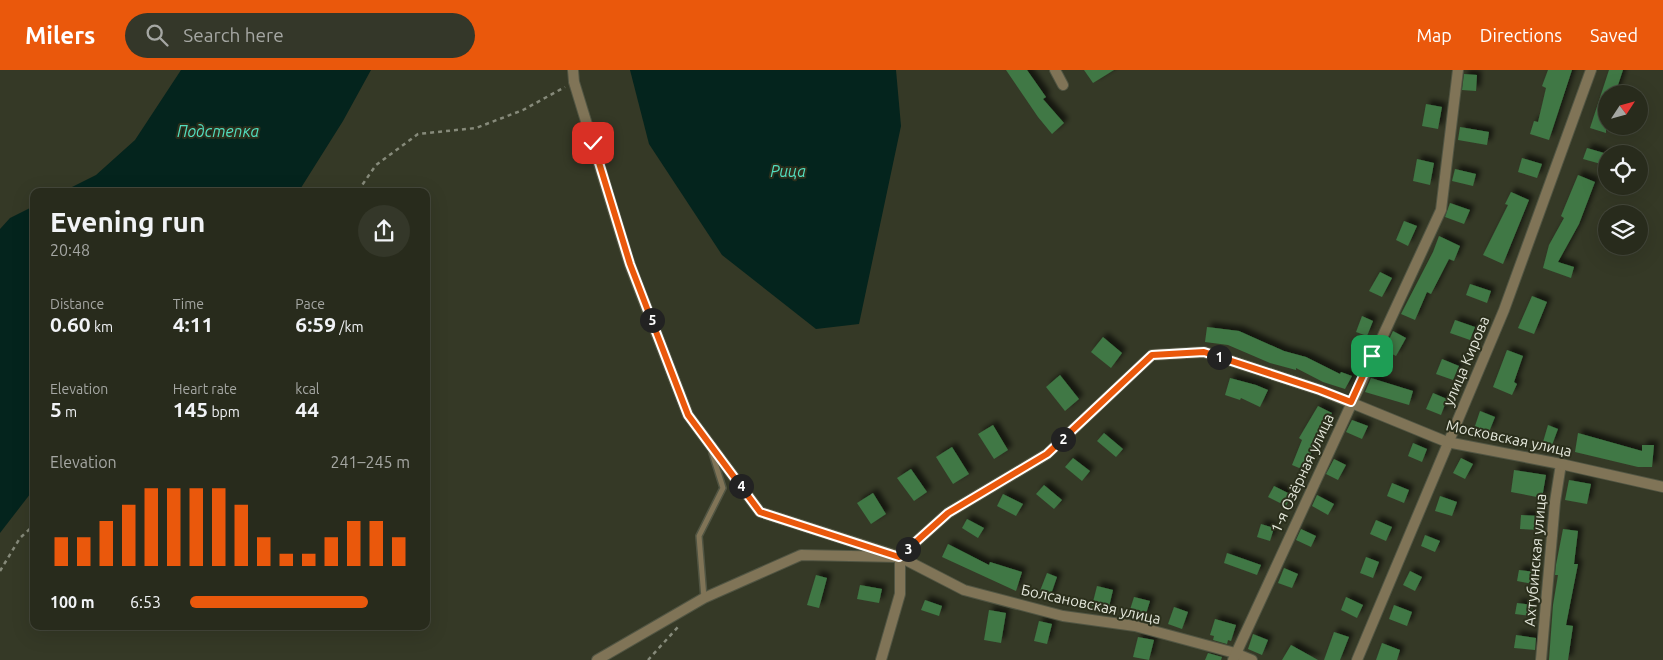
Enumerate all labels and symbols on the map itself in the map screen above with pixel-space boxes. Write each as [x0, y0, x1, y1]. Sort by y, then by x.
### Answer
north arrow [1598, 85, 1648, 135]
water label: Подстепка [177, 122, 259, 140]
pin [572, 122, 614, 164]
water label: Рица [770, 162, 806, 180]
pin: 5 [640, 308, 664, 332]
street label: улица Кирова [1439, 313, 1493, 409]
pin [1351, 335, 1393, 377]
pin: 1 [1206, 344, 1232, 370]
street label: 1-я Озёрная улица [1267, 411, 1337, 535]
street label: Московская улица [1445, 416, 1573, 460]
pin: 2 [1050, 426, 1076, 452]
pin: 4 [728, 474, 754, 498]
street label: Ахтубинская улица [1521, 493, 1549, 627]
pin: 3 [896, 536, 920, 562]
street label: Болсановская улица [1020, 581, 1162, 627]

